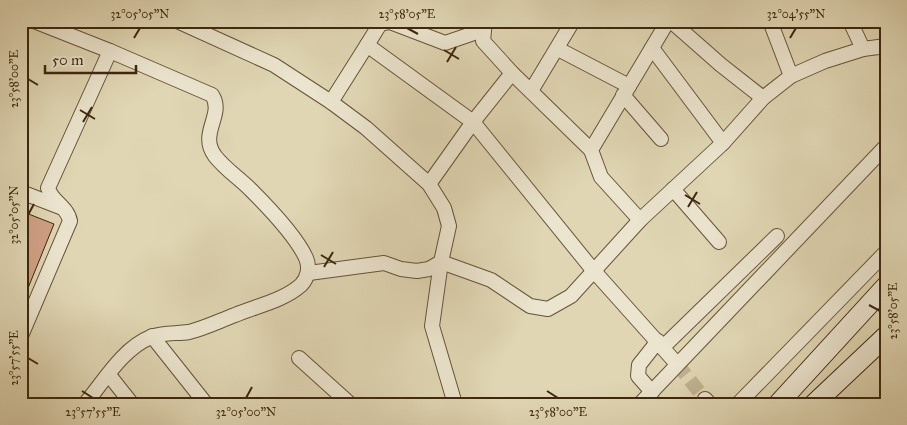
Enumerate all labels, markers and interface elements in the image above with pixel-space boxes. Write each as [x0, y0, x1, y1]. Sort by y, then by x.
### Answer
text: 32°05'05"N [111, 7, 169, 21]
text: 23°58'05"E [379, 7, 436, 21]
text: 32°04'55"N [767, 7, 825, 21]
scale bar [45, 42, 136, 74]
text: 23°58'00"E [7, 50, 21, 108]
text: 50 m [52, 51, 84, 69]
text: 32°05'05"N [7, 186, 21, 244]
text: 23°58'05"E [886, 282, 900, 339]
text: 23°57'55"E [7, 330, 21, 386]
text: 23°57'55"E [65, 405, 121, 419]
text: 32°05'00"N [216, 405, 276, 419]
text: 23°58'00"E [529, 405, 587, 419]

